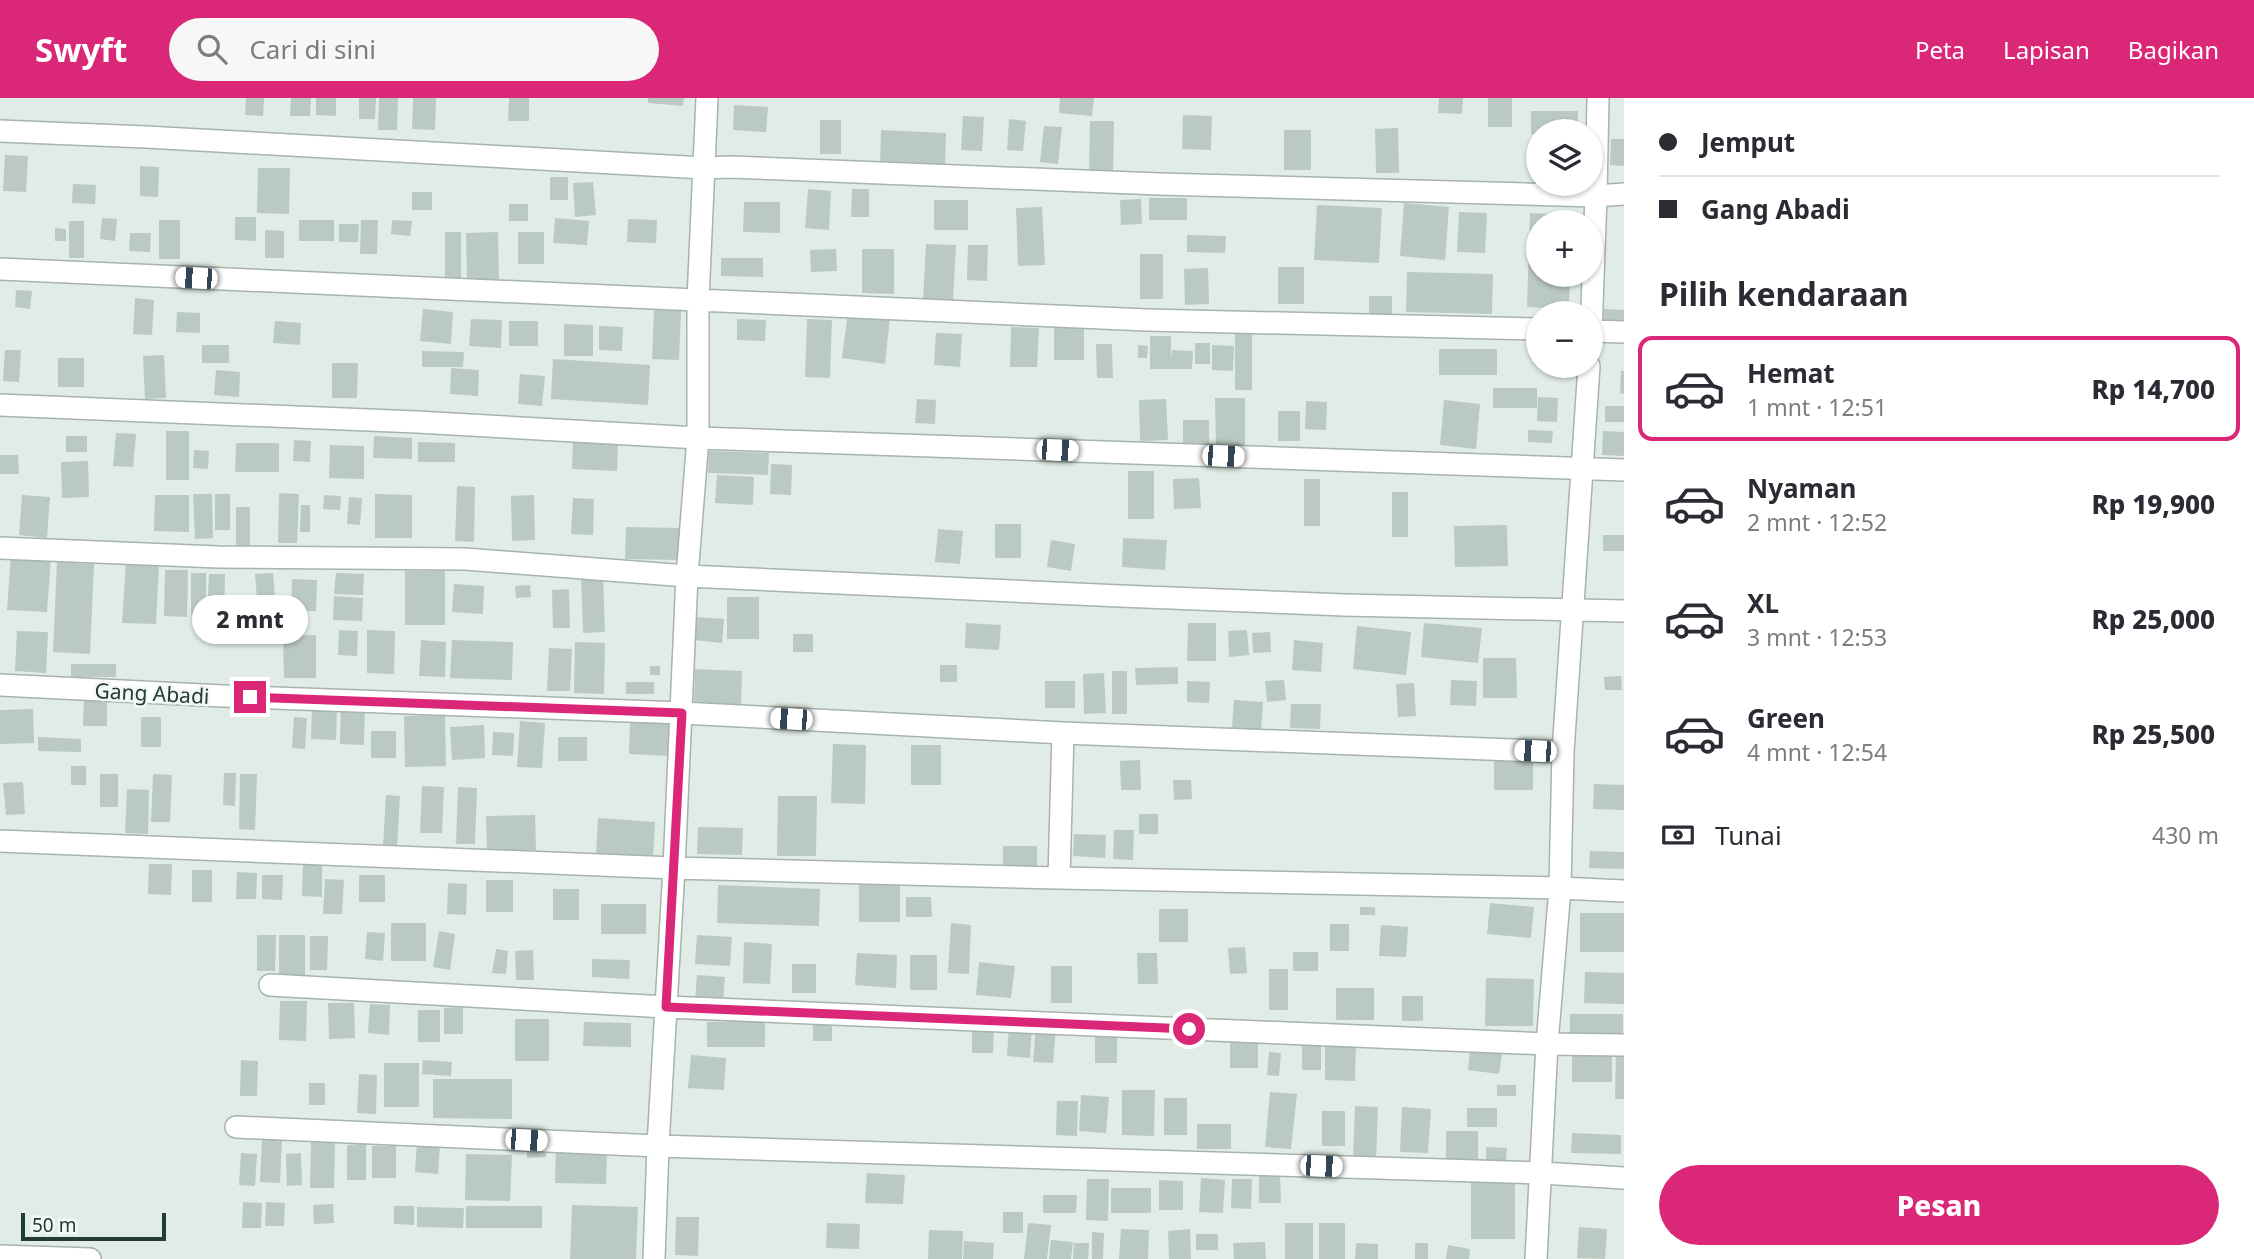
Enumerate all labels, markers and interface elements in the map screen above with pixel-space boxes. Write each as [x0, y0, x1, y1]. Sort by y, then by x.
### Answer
search box [169, 18, 659, 81]
text: Swyft [35, 27, 127, 72]
icon: search [193, 30, 231, 68]
text: Cari di sini [249, 31, 376, 67]
text: Peta [1915, 33, 1965, 66]
text: Lapisan [2003, 33, 2090, 66]
text: Bagikan [2128, 33, 2219, 66]
map controls [1526, 119, 1603, 378]
button: layers [1526, 119, 1603, 196]
text: Jemput [1701, 124, 1795, 160]
text: Gang Abadi [1701, 191, 1850, 227]
button: + [1526, 210, 1603, 287]
car [175, 266, 218, 290]
text: Pilih kendaraan [1659, 272, 1909, 315]
button: − [1526, 301, 1603, 378]
text: Hemat [1747, 355, 1835, 391]
icon: car [1663, 357, 1726, 420]
text: Rp 14,700 [2092, 371, 2215, 407]
text: 1 mnt · 12:51 [1747, 391, 1887, 423]
car [1036, 439, 1079, 461]
car [1202, 445, 1245, 467]
text: Nyaman [1747, 470, 1856, 506]
icon: car [1663, 472, 1726, 535]
text: Rp 19,900 [2092, 486, 2215, 522]
text: 2 mnt · 12:52 [1747, 506, 1887, 538]
text: XL [1747, 585, 1779, 621]
icon: car [1663, 587, 1726, 650]
callout: 2 mnt [192, 596, 308, 644]
text: Rp 25,000 [2092, 601, 2215, 637]
text: 2 mnt [216, 603, 284, 635]
text: 3 mnt · 12:53 [1747, 621, 1887, 653]
street label: Gang Abadi [94, 676, 210, 710]
route end [234, 681, 266, 713]
text: Green [1747, 700, 1825, 736]
icon: car [1663, 702, 1726, 765]
car [770, 707, 813, 731]
text: Rp 25,500 [2092, 716, 2215, 752]
text: 4 mnt · 12:54 [1747, 736, 1887, 768]
car [1514, 740, 1557, 762]
icon: cash [1659, 816, 1697, 854]
text: Tunai [1715, 817, 1782, 853]
text: 430 m [2152, 819, 2219, 851]
route start [1173, 1013, 1205, 1045]
car [505, 1128, 548, 1152]
car [1300, 1155, 1343, 1177]
button: Pesan [1659, 1165, 2219, 1245]
scale bar [21, 1210, 166, 1242]
text: 50 m [32, 1212, 76, 1238]

